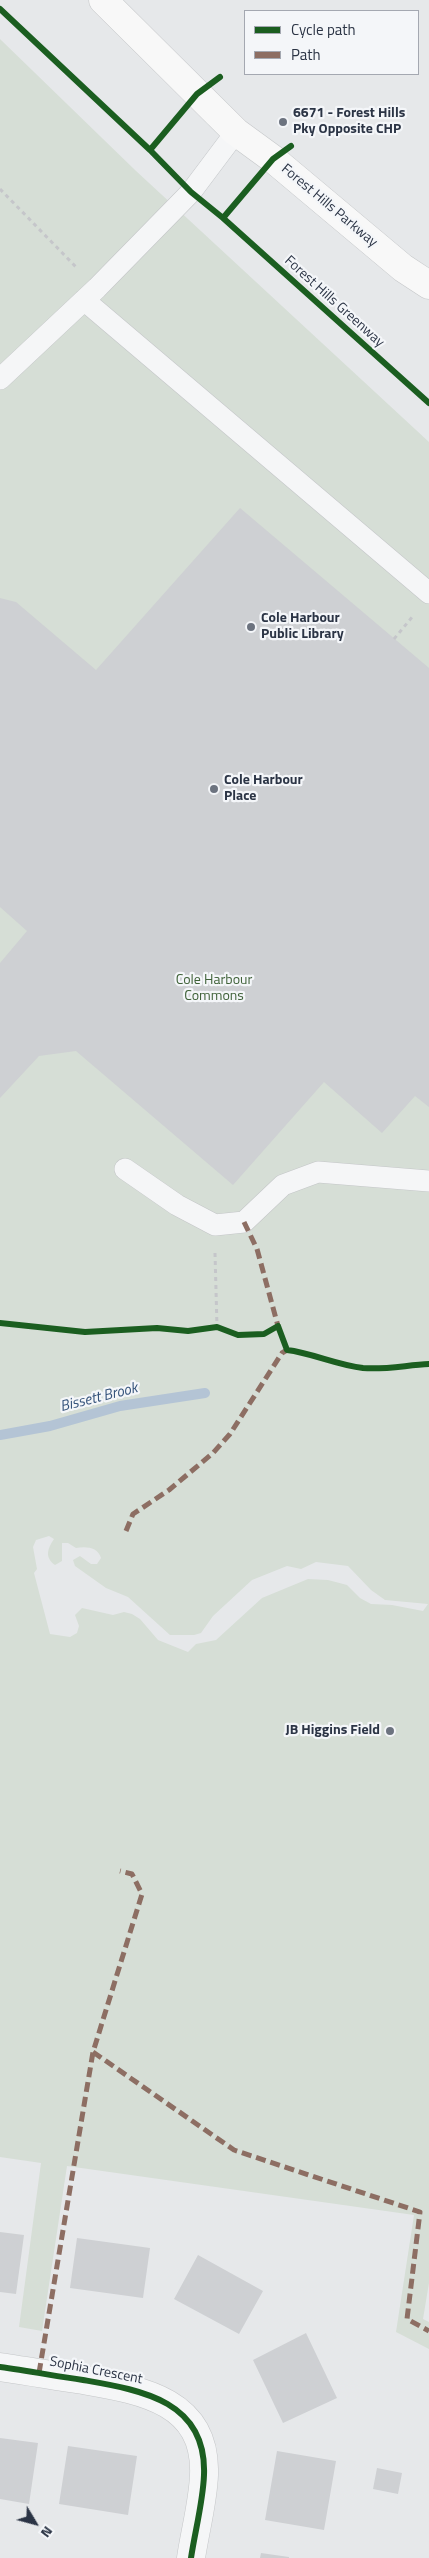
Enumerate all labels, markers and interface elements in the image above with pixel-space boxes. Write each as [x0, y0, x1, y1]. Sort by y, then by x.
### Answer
legend [244, 10, 419, 75]
text: Cycle path [291, 18, 356, 41]
text: Path [291, 43, 321, 66]
place label: 6671 - Forest Hills Pky Opposite CHP [293, 106, 405, 138]
marker: 6671 - Forest Hills Pky Opposite CHP [277, 116, 289, 128]
street label: Forest Hills Parkway [277, 161, 381, 251]
street label: Forest Hills Greenway [281, 253, 387, 351]
place label: Cole Harbour Public Library [261, 611, 344, 644]
marker: Cole Harbour Public Library [245, 621, 257, 633]
place label: Cole Harbour Place [224, 773, 303, 806]
marker: Cole Harbour Place [208, 783, 220, 795]
park label: Cole Harbour Commons [176, 973, 252, 1006]
water label: Bissett Brook [58, 1380, 140, 1416]
place label: JB Higgins Field [285, 1723, 380, 1739]
marker: JB Higgins Field [384, 1725, 396, 1737]
street label: Sophia Crescent [48, 2354, 144, 2388]
north arrow [10, 2498, 60, 2548]
text: N [36, 2522, 59, 2543]

